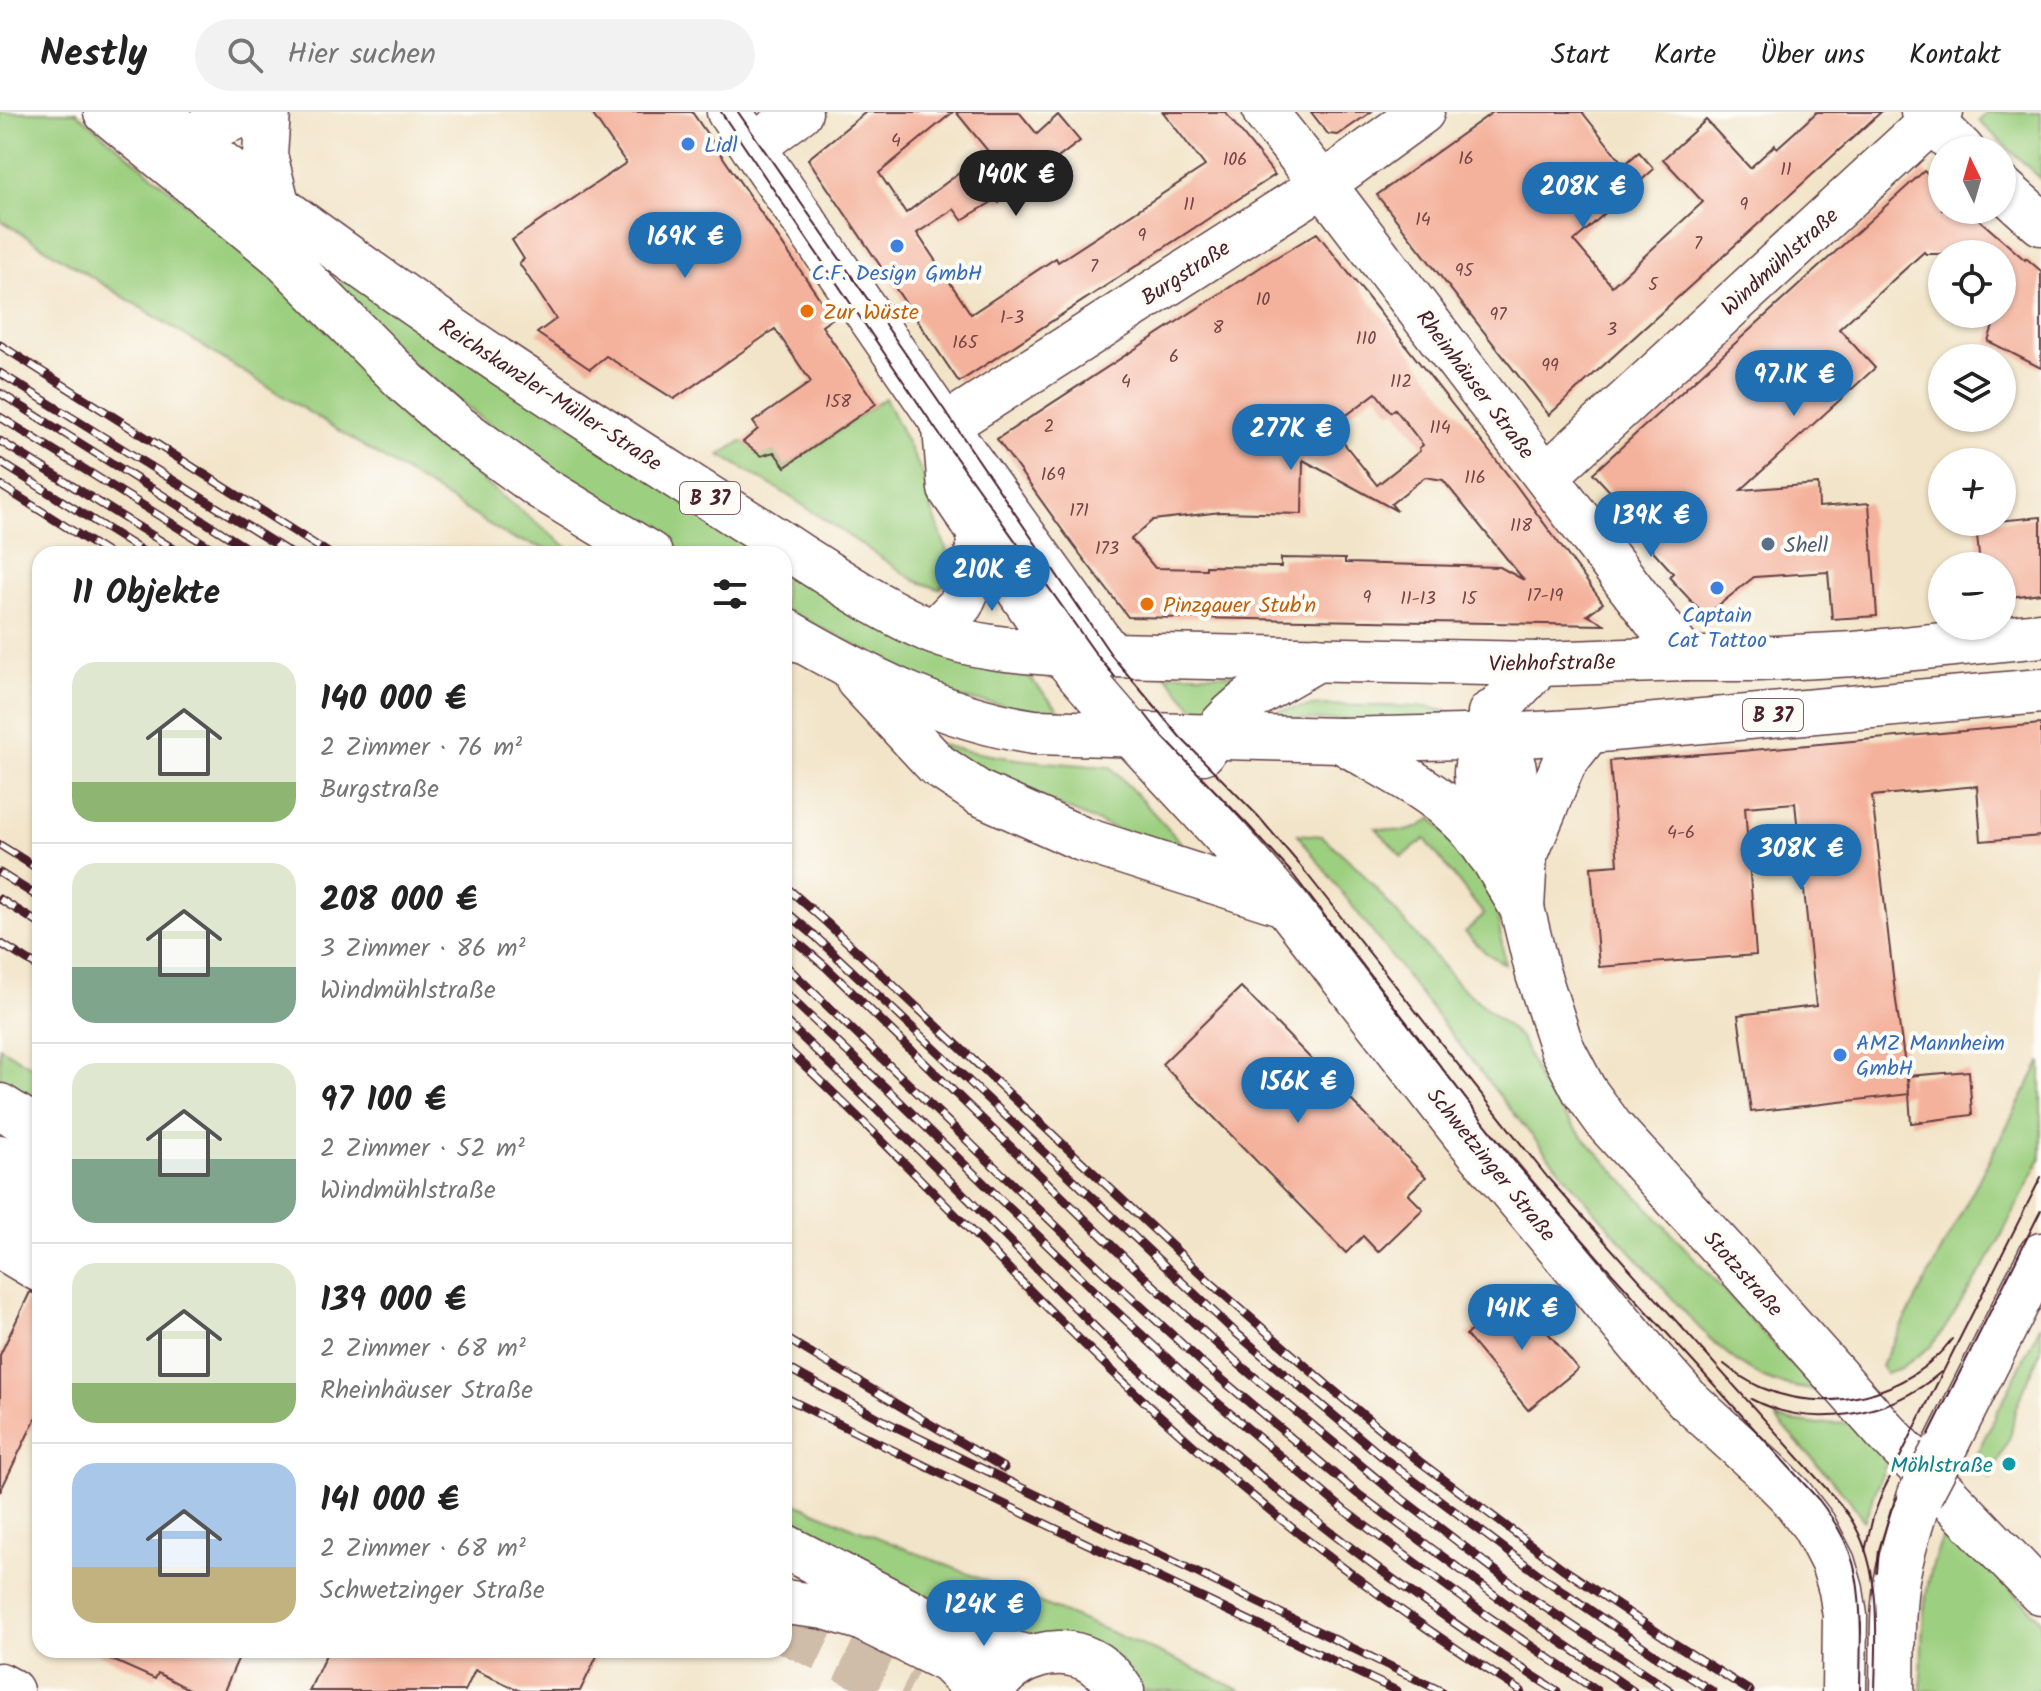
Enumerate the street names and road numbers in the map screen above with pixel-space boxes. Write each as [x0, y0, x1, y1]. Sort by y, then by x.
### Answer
street label: Windmühlstraße [1714, 200, 1848, 326]
street label: Burgstraße [1135, 232, 1238, 316]
street label: Rheinhäuser Straße [1406, 303, 1542, 468]
street label: Reichskanzler-Müller-Straße [431, 311, 668, 482]
road number: B 37 [680, 482, 740, 514]
street label: Viehhofstraße [1488, 646, 1616, 683]
road number: B 37 [1743, 699, 1803, 731]
street label: Schwetzinger Straße [1417, 1081, 1564, 1251]
street label: Stotzstraße [1693, 1223, 1791, 1326]

